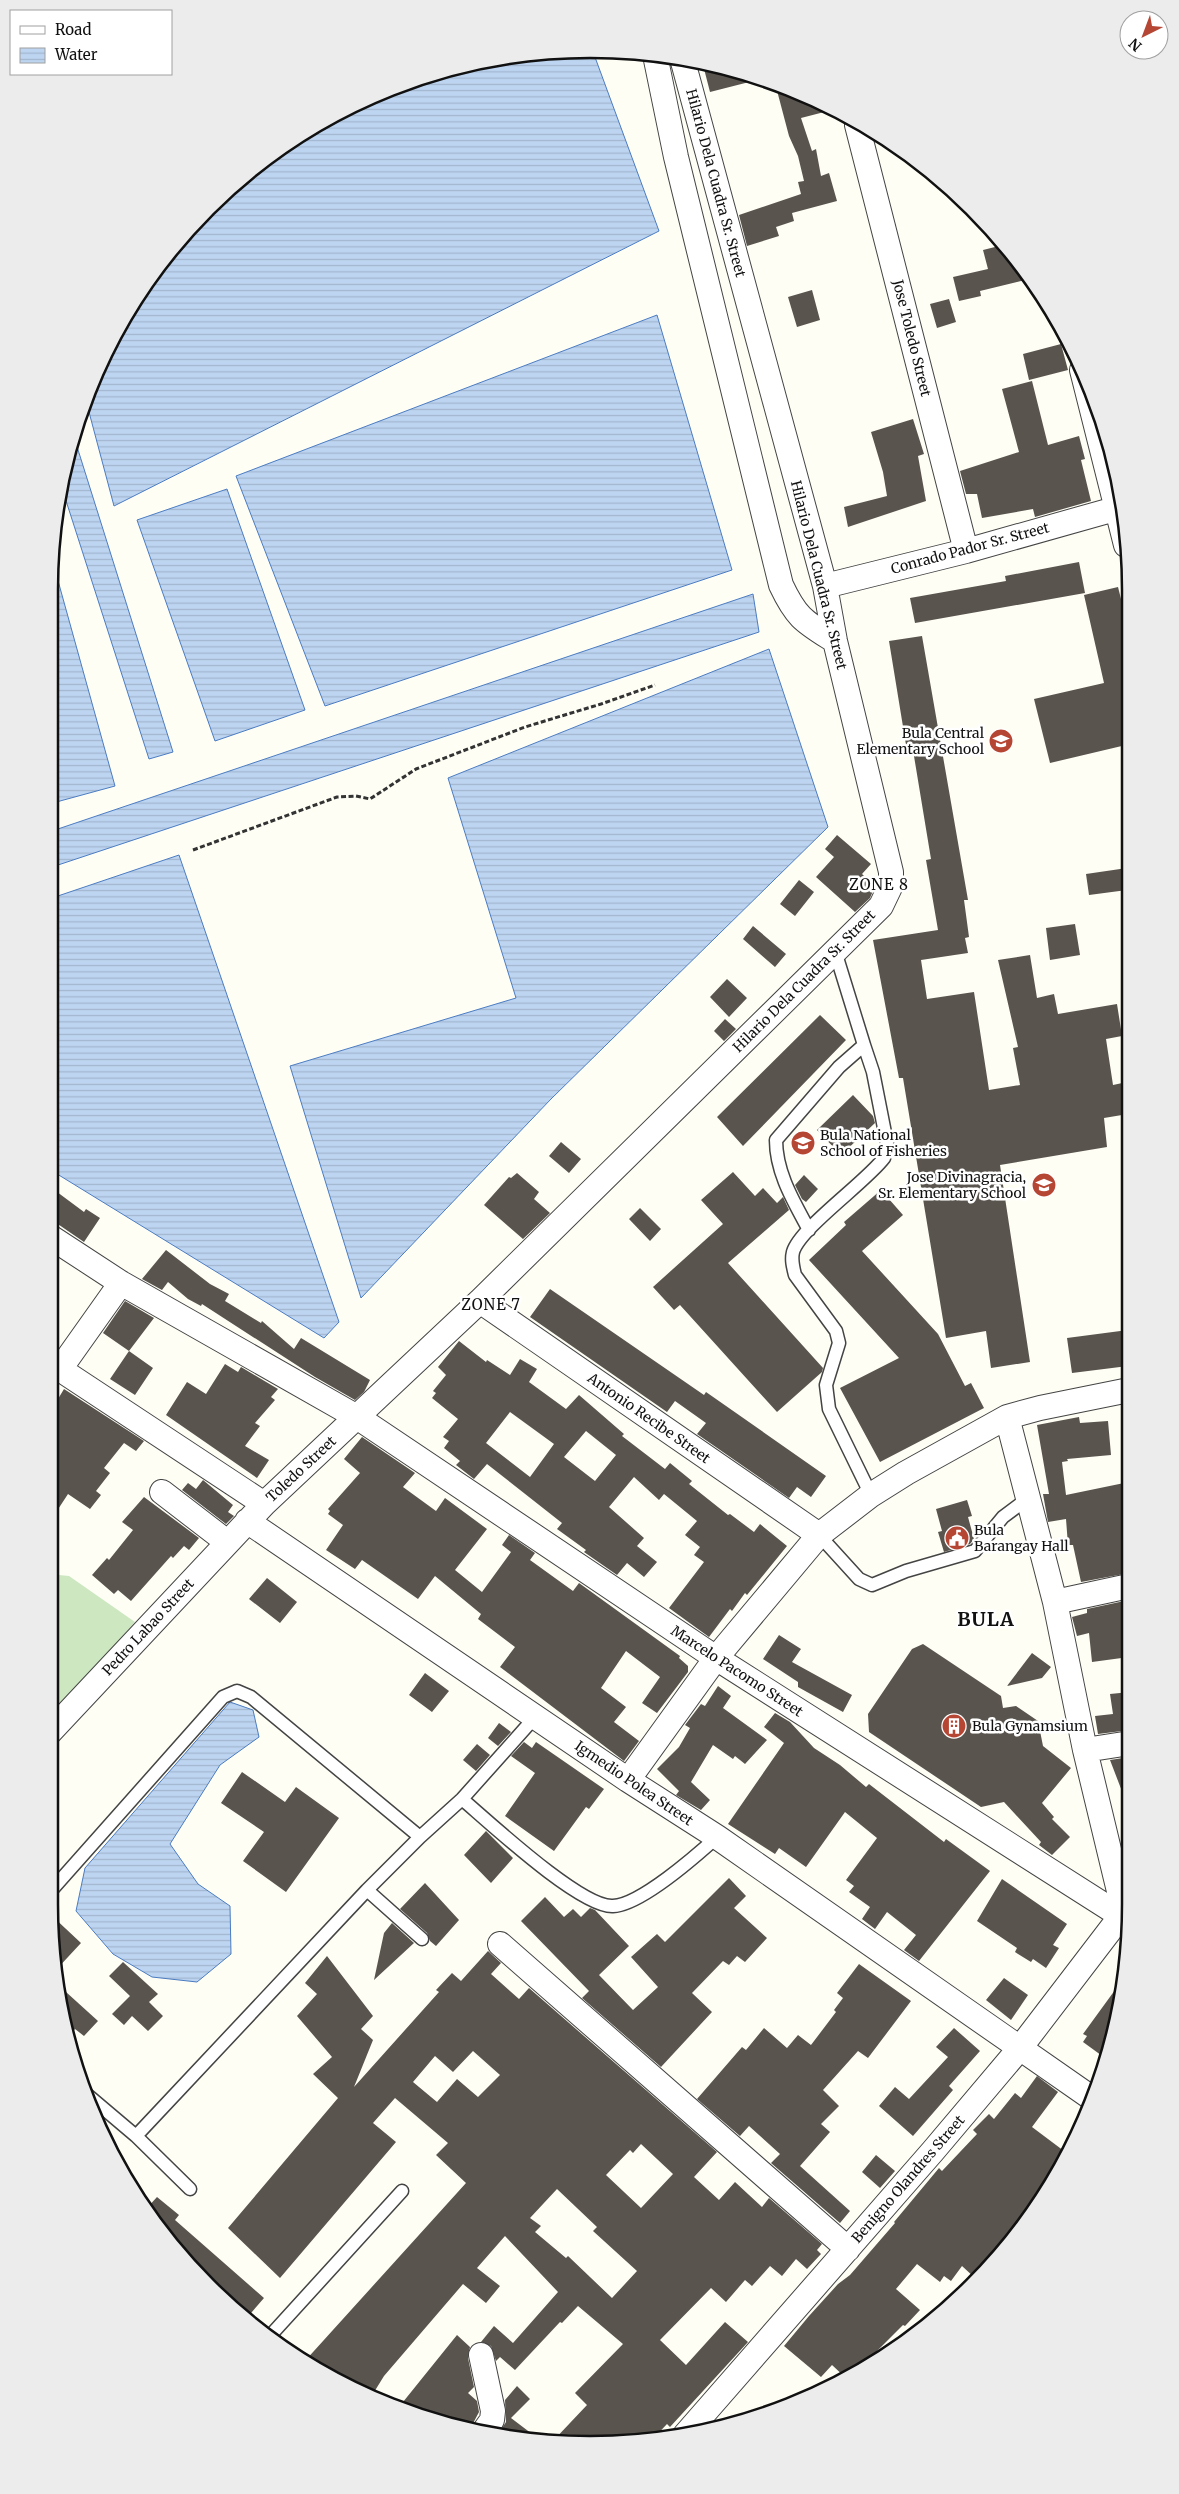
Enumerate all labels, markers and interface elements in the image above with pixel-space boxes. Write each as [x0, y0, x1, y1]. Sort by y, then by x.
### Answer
legend [10, 10, 172, 75]
north arrow [1119, 10, 1169, 60]
text: Road [55, 20, 91, 39]
text: N [1125, 34, 1145, 55]
text: Water [54, 45, 98, 64]
street label: Hilario Dela Cuadra Sr. Street [682, 87, 750, 280]
street label: Jose Toledo Street [889, 277, 935, 399]
street label: Hilario Dela Cuadra Sr. Street [787, 479, 851, 672]
street label: Conrado Pador Sr. Street [889, 518, 1052, 578]
place label: Bula Central Elementary School [857, 724, 985, 758]
school or university icon: Bula Central Elementary School [988, 728, 1014, 754]
district label: ZONE 8 [849, 875, 909, 894]
street label: Hilario Dela Cuadra Sr. Street [729, 906, 879, 1056]
place label: Bula National School of Fisheries [820, 1126, 947, 1160]
school or university icon: Bula National School of Fisheries [790, 1130, 816, 1156]
place label: Jose Divinagracia, Sr. Elementary School [878, 1168, 1027, 1202]
school or university icon: Jose Divinagracia, Sr. Elementary School [1031, 1172, 1057, 1198]
district label: ZONE 7 [461, 1295, 521, 1314]
street label: Antonio Recibe Street [583, 1368, 714, 1467]
street label: Toledo Street [262, 1432, 340, 1506]
place label: Bula Barangay Hall [974, 1521, 1069, 1555]
public building icon: Bula Barangay Hall [944, 1525, 970, 1551]
street label: Pedro Labao Street [98, 1574, 198, 1679]
district label: BULA [957, 1607, 1015, 1631]
street label: Marcelo Pacomo Street [667, 1621, 807, 1721]
building icon: Bula Gynamsium [941, 1713, 967, 1739]
place label: Bula Gynamsium [972, 1717, 1088, 1735]
street label: Igmedio Polea Street [571, 1737, 697, 1830]
street label: Benigno Olandres Street [848, 2111, 969, 2247]

